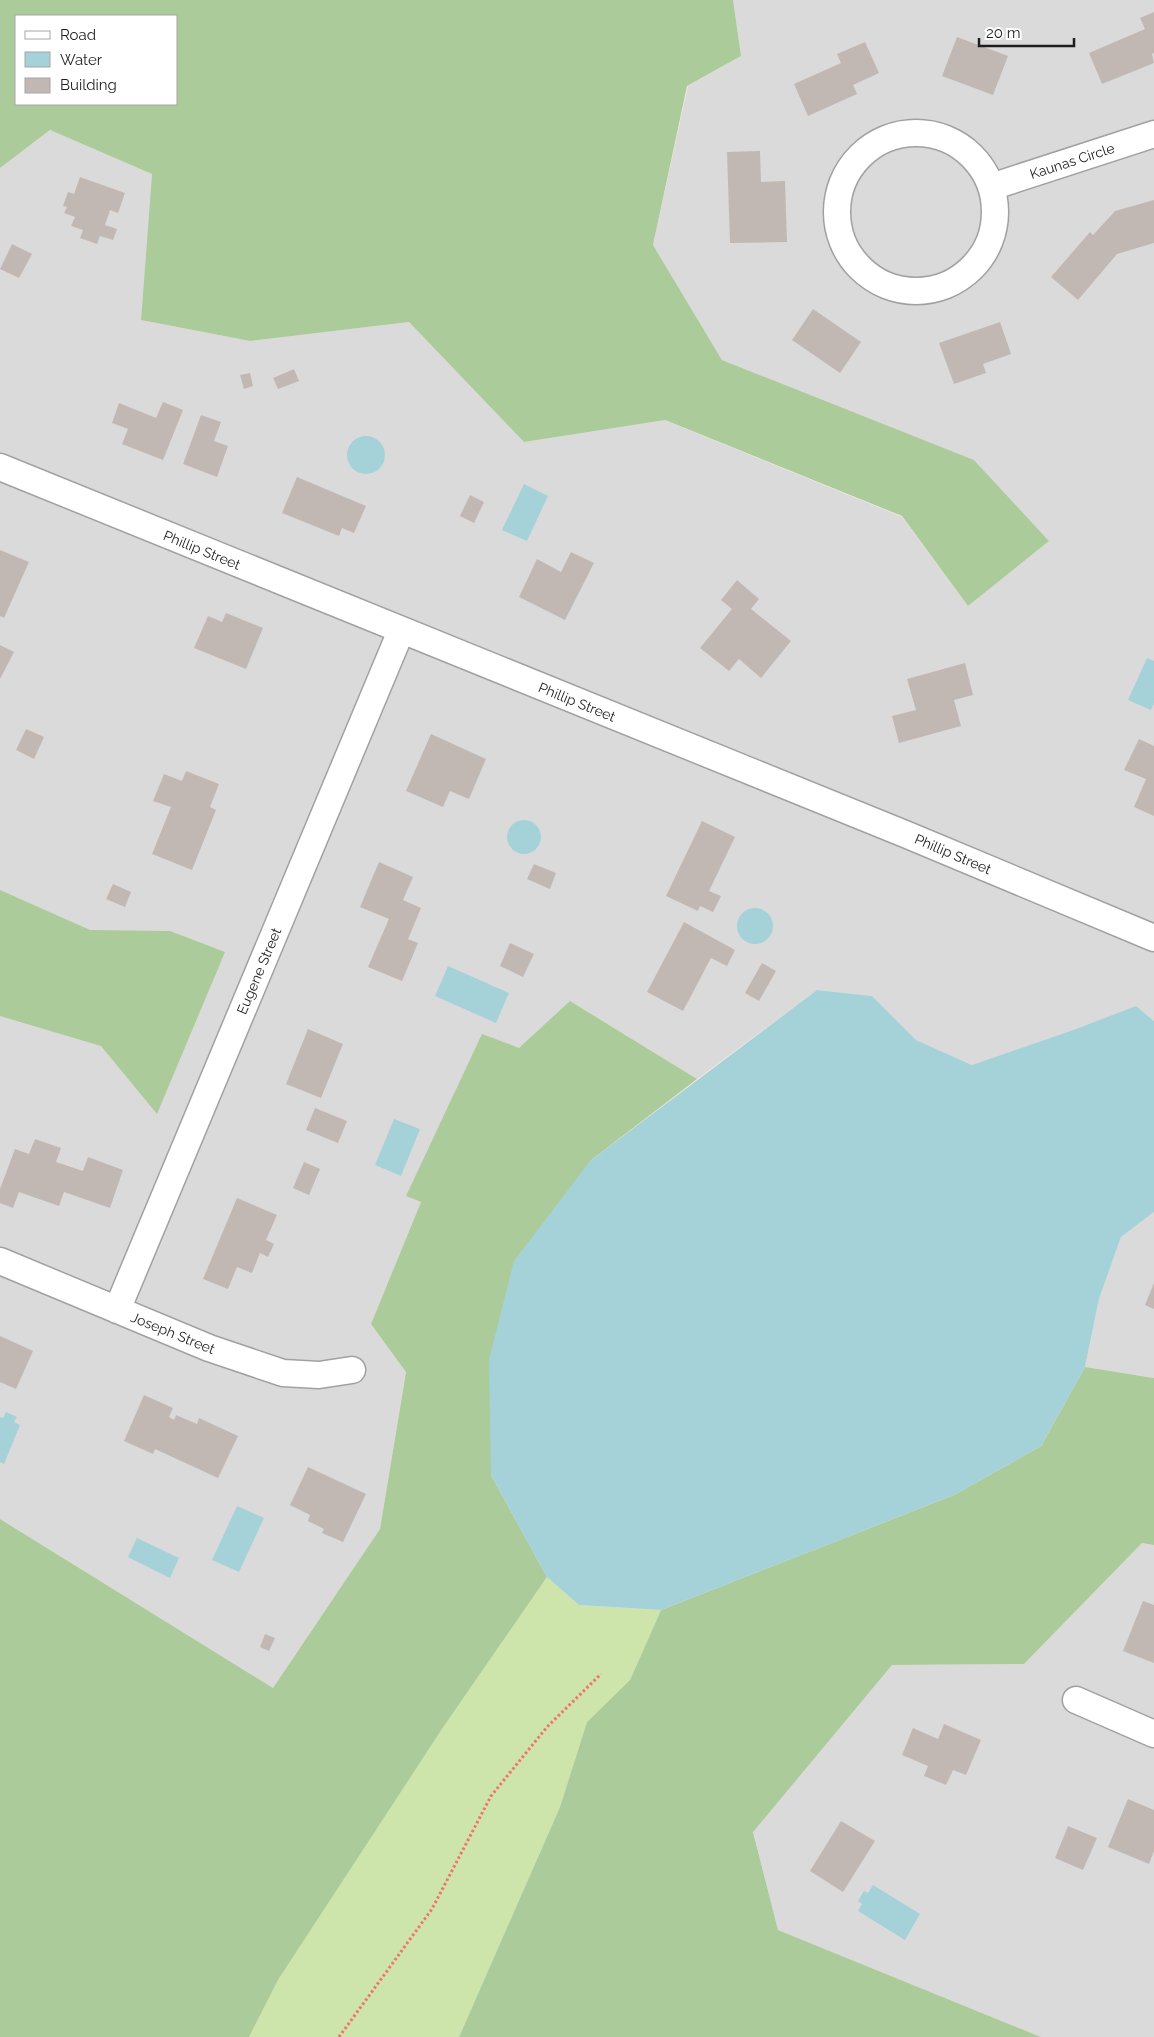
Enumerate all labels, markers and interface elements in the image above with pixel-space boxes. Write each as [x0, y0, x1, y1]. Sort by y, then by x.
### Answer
legend [15, 15, 178, 105]
scale bar [979, 15, 1074, 47]
text: 20 m [986, 24, 1021, 42]
text: Road [60, 26, 96, 44]
text: Water [60, 51, 103, 69]
text: Building [60, 76, 117, 94]
street label: Kaunas Circle [1028, 140, 1116, 182]
street label: Phillip Street [161, 527, 243, 573]
street label: Phillip Street [536, 679, 618, 725]
street label: Phillip Street [912, 831, 994, 877]
street label: Eugene Street [234, 925, 285, 1017]
street label: Joseph Street [129, 1309, 218, 1357]

